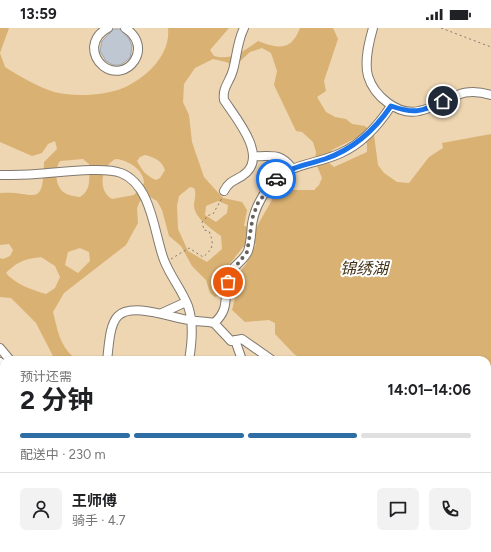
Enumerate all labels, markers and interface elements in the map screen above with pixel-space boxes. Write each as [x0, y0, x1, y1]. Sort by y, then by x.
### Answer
text: 13:59 [20, 5, 57, 23]
pin [426, 84, 460, 118]
icon: home [432, 90, 454, 112]
courier [256, 159, 296, 199]
icon: car [265, 168, 287, 190]
water label: 锦绣湖 [340, 259, 391, 278]
pin [211, 265, 245, 299]
icon: bag [217, 271, 239, 293]
text: 预计还需 [20, 369, 72, 384]
text: 14:01–14:06 [388, 381, 471, 399]
text: 2 分钟 [20, 384, 93, 416]
text: 配送中 · 230 m [20, 447, 106, 462]
button: person [20, 488, 62, 530]
button: chat [377, 488, 419, 530]
button: phone [429, 488, 471, 530]
text: 王师傅 [72, 492, 117, 510]
text: 骑手 · 4.7 [72, 513, 125, 528]

